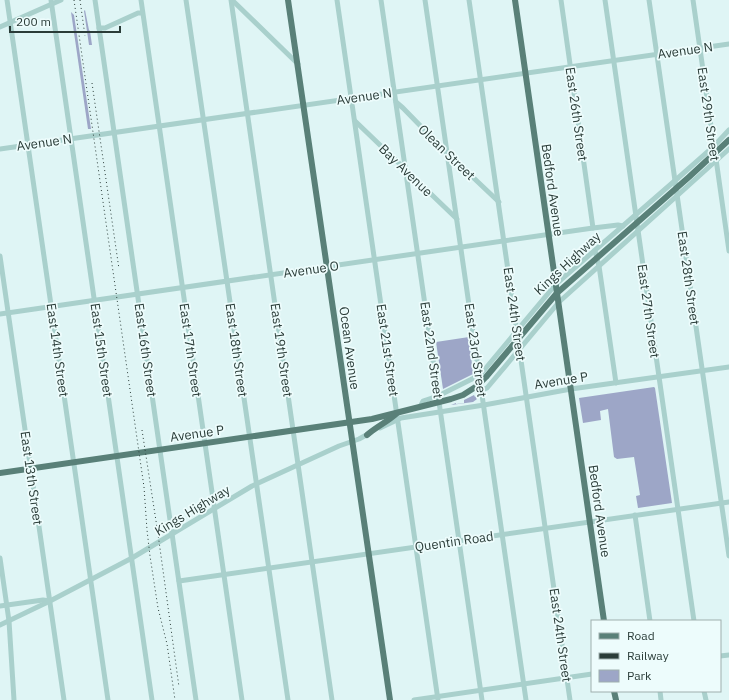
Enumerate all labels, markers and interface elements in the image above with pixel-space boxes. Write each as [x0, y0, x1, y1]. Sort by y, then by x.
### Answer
scale bar [10, 8, 120, 34]
text: 200 m [16, 14, 51, 29]
street label: Avenue N [656, 38, 714, 63]
street label: East 26th Street [561, 66, 592, 162]
street label: East 29th Street [693, 66, 724, 162]
street label: Avenue N [335, 84, 393, 109]
street label: Olean Street [415, 121, 479, 184]
street label: Avenue N [15, 130, 73, 155]
street label: Bay Avenue [375, 141, 436, 200]
street label: Bedford Avenue [538, 143, 567, 237]
street label: Kings Highway [530, 228, 605, 299]
street label: East 28th Street [673, 230, 704, 326]
street label: Avenue O [282, 257, 340, 282]
street label: East 27th Street [633, 263, 664, 359]
street label: East 24th Street [499, 266, 530, 362]
street label: East 22nd Street [416, 301, 447, 400]
street label: East 14th Street [42, 302, 73, 398]
street label: East 15th Street [86, 302, 117, 398]
street label: East 16th Street [130, 302, 161, 398]
street label: East 17th Street [175, 302, 206, 398]
street label: East 18th Street [221, 302, 252, 398]
street label: East 19th Street [266, 302, 297, 398]
street label: East 23rd Street [460, 302, 491, 398]
street label: East 21st Street [373, 303, 402, 398]
street label: Ocean Avenue [335, 305, 364, 391]
street label: Avenue P [533, 368, 589, 393]
street label: Avenue P [169, 421, 225, 446]
street label: East 13th Street [16, 430, 47, 526]
street label: Bedford Avenue [585, 464, 614, 558]
street label: Kings Highway [151, 481, 233, 540]
street label: Quentin Road [414, 528, 494, 555]
street label: East 24th Street [545, 587, 576, 683]
legend [591, 620, 721, 692]
text: Road [627, 628, 655, 643]
text: Railway [627, 648, 669, 663]
text: Park [627, 668, 652, 683]

